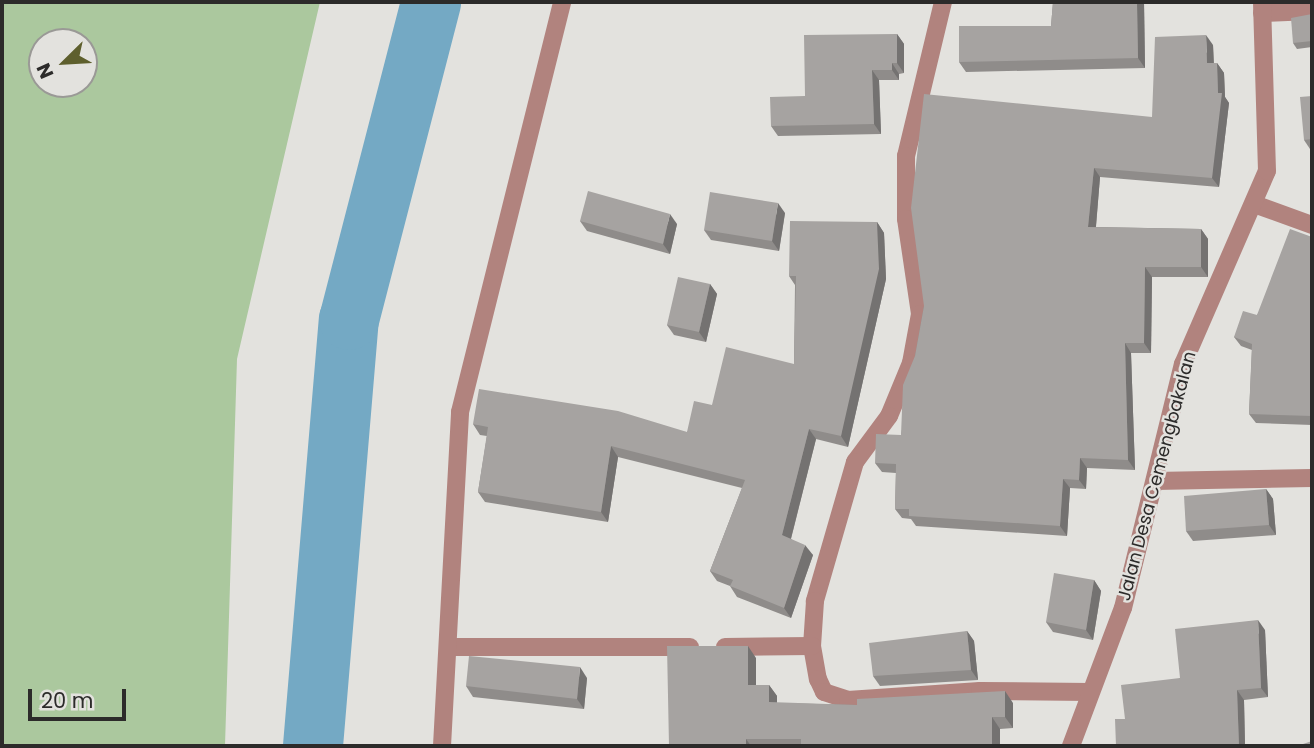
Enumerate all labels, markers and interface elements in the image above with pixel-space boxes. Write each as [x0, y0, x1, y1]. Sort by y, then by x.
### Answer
north arrow [28, 28, 98, 98]
text: N [30, 59, 60, 83]
street label: Jalan Desa Cemengbakalan [1113, 349, 1201, 603]
scale bar [32, 674, 130, 718]
text: 20 m [41, 686, 94, 715]

